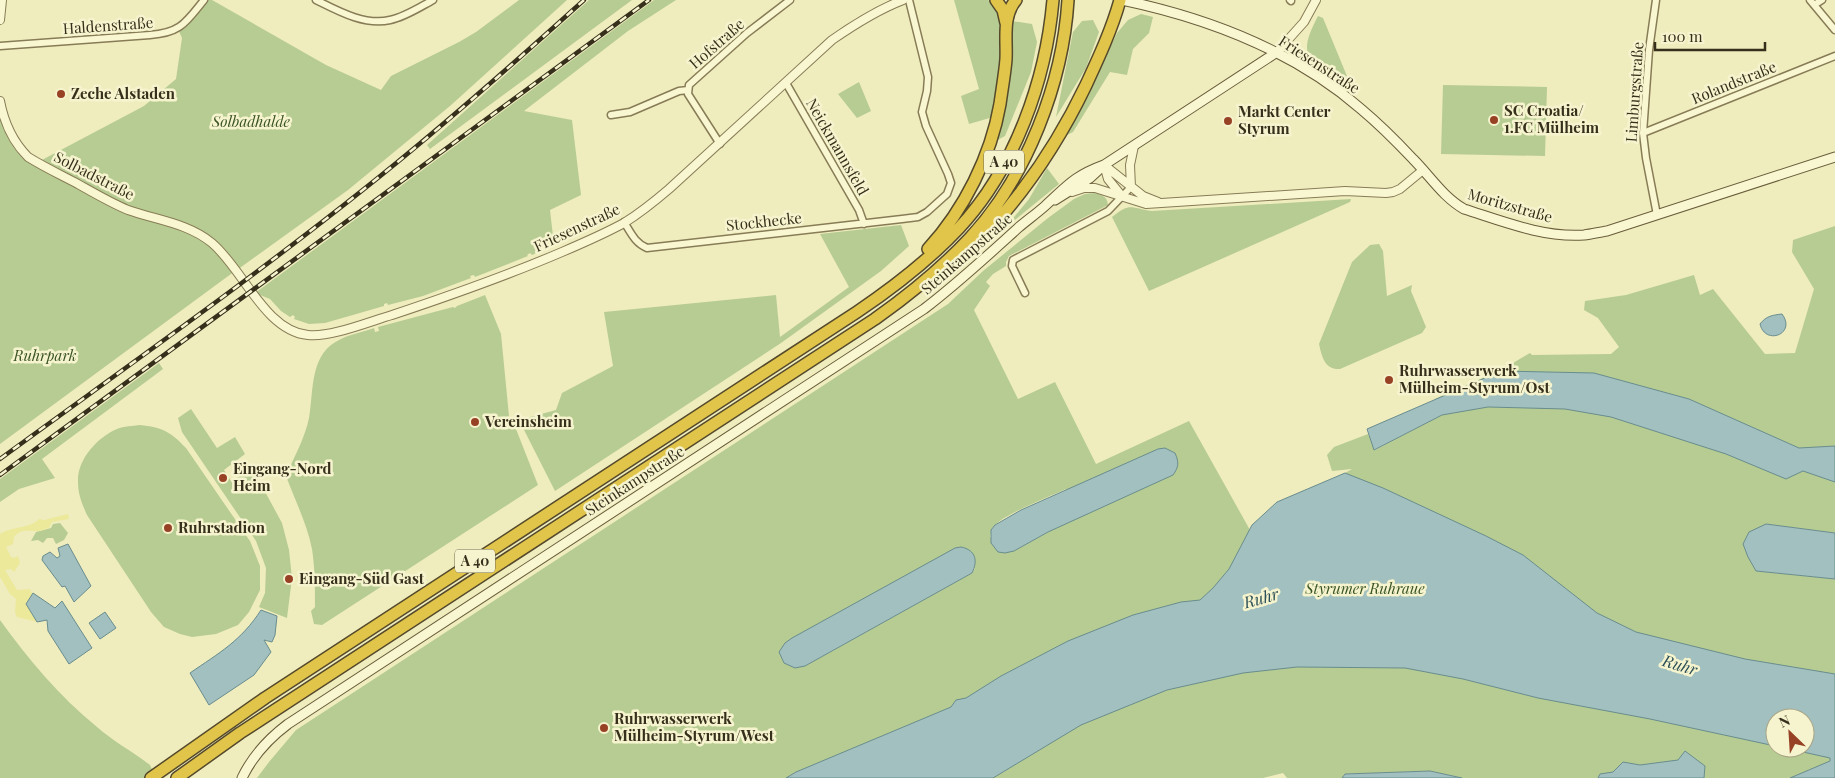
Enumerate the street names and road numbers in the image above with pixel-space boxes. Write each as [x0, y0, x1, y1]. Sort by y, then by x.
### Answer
street label: Haldenstraße [62, 12, 154, 38]
street label: Hofstraße [685, 14, 748, 73]
street label: Friesenstraße [1275, 30, 1364, 98]
street label: Limburgstraße [1621, 41, 1647, 143]
street label: Rolandstraße [1688, 56, 1779, 108]
street label: Neickmannsfeld [802, 95, 874, 199]
street label: Solbadstraße [51, 146, 138, 204]
road number: A 40 [984, 150, 1024, 173]
street label: Moritzstraße [1466, 183, 1555, 227]
street label: Friesenstraße [530, 198, 623, 256]
street label: Stockhecke [725, 207, 803, 235]
street label: Steinkampstraße [917, 208, 1016, 298]
street label: Steinkampstraße [581, 441, 688, 520]
road number: A 40 [455, 550, 495, 572]

